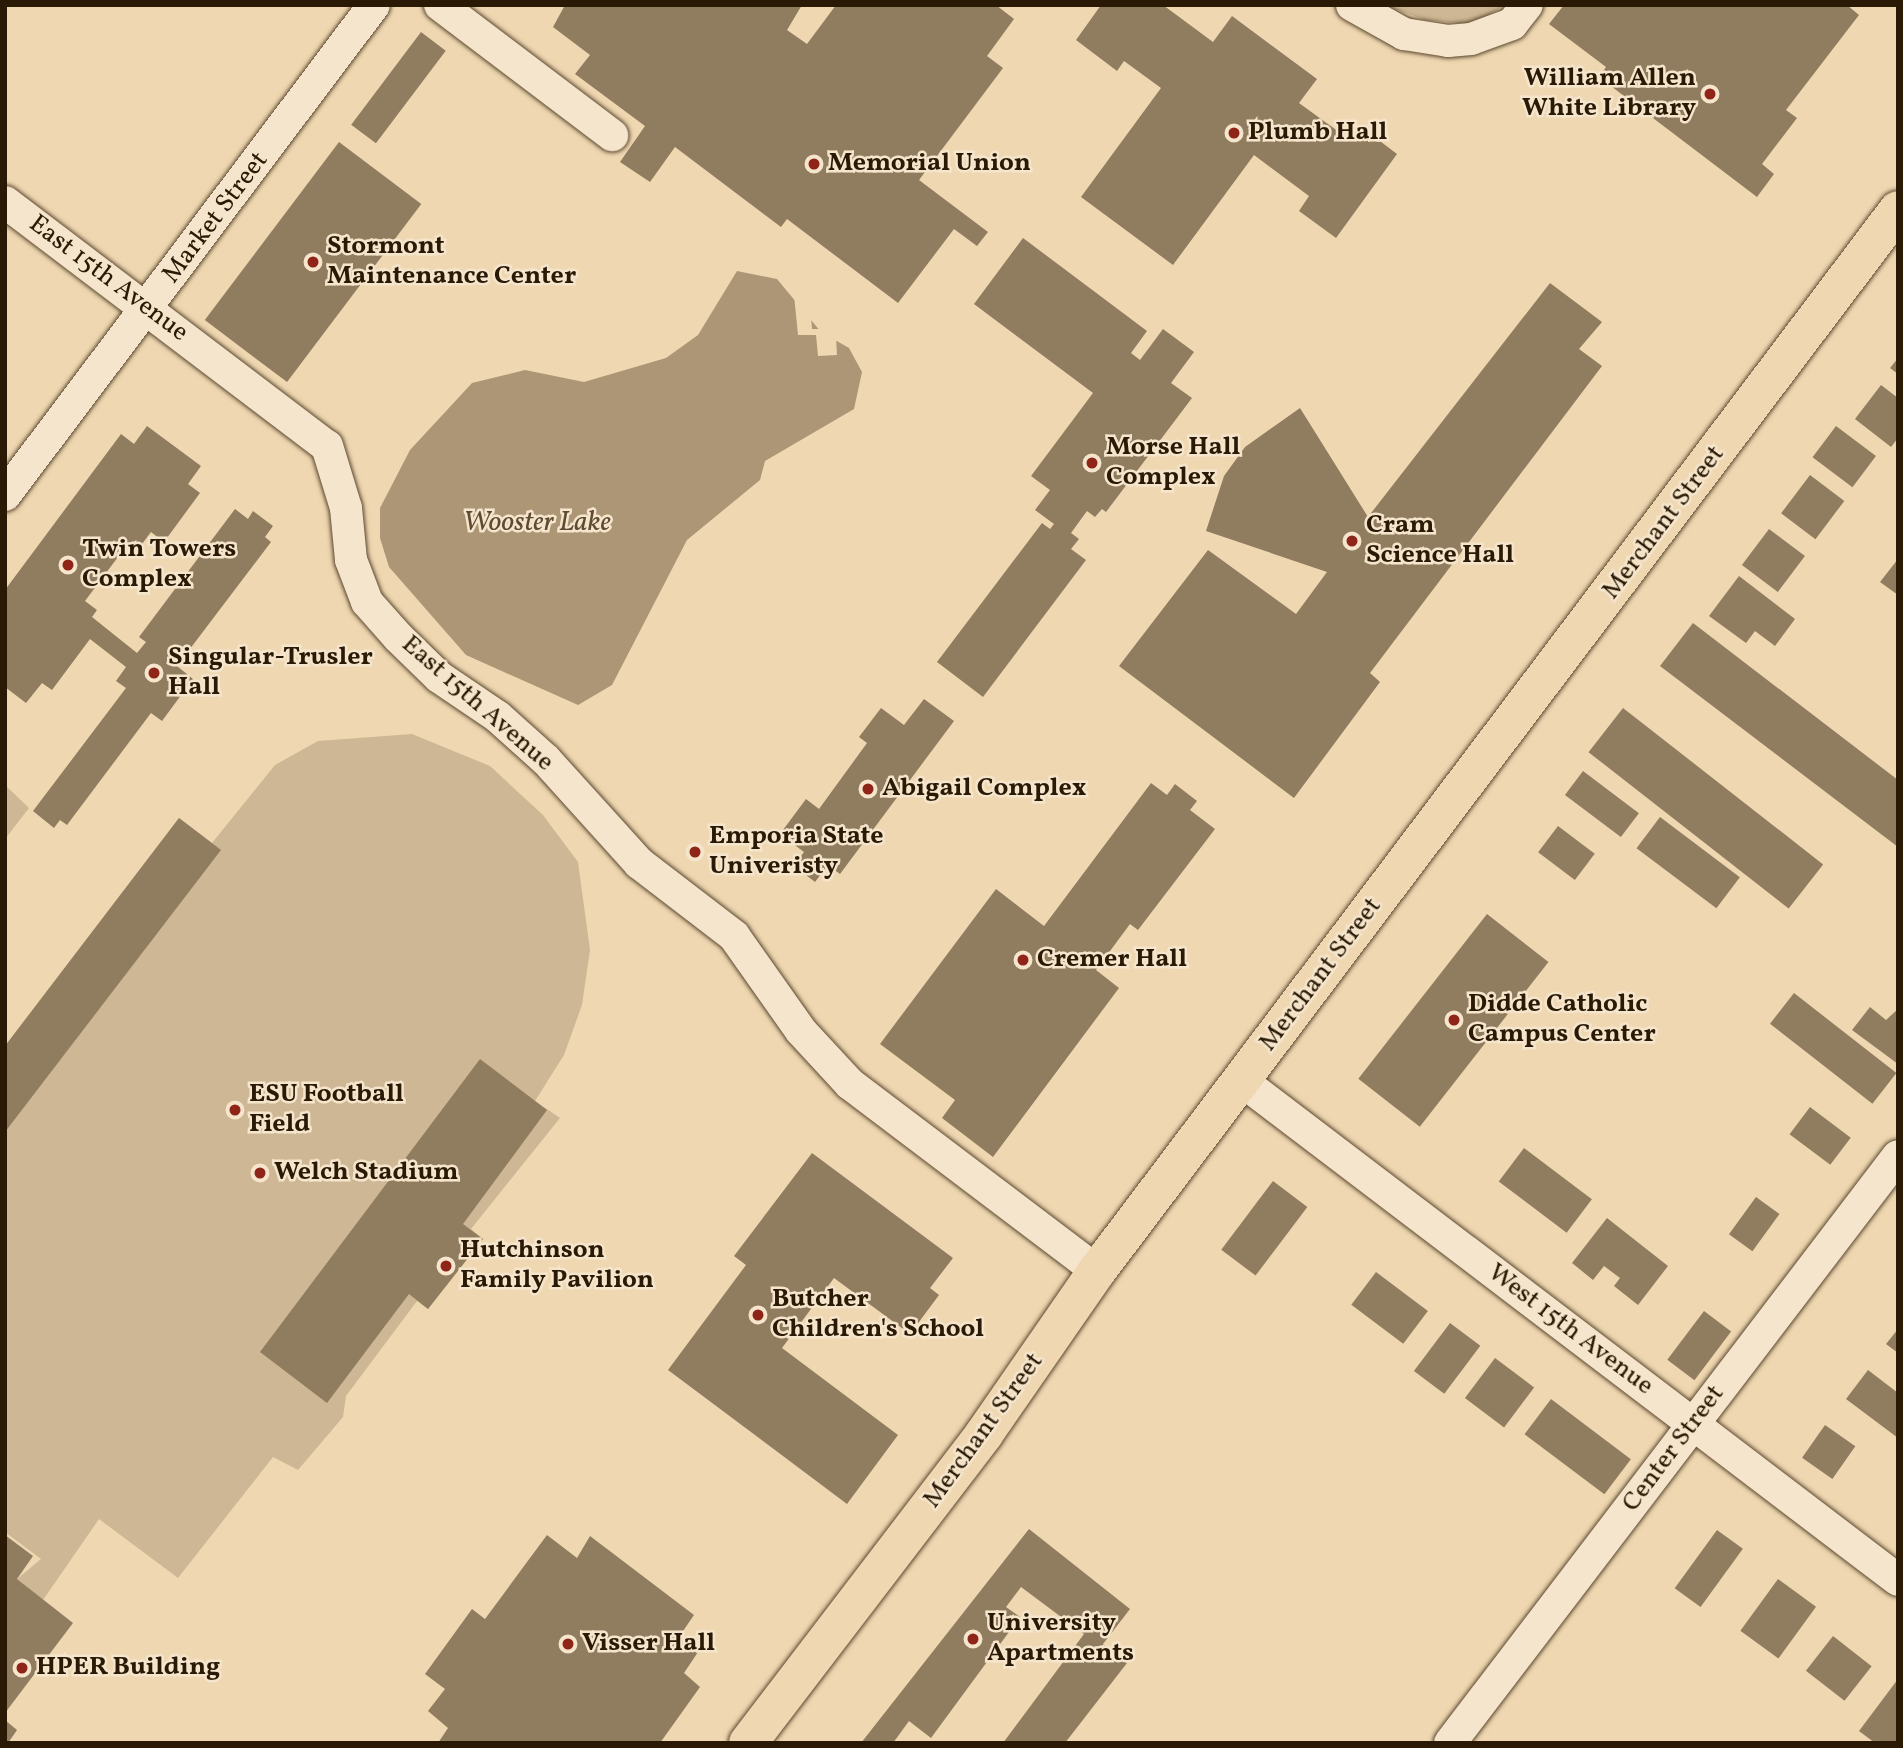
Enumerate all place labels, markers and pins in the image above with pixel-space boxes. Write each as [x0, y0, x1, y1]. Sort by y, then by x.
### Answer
place label: William Allen White Library [1522, 63, 1696, 124]
marker: William Allen White Library [1702, 86, 1718, 102]
place label: Plumb Hall [1248, 117, 1387, 149]
marker: Plumb Hall [1226, 125, 1242, 141]
place label: Memorial Union [828, 148, 1031, 180]
marker: Memorial Union [806, 156, 822, 172]
place label: Stormont Maintenance Center [327, 231, 576, 292]
marker: Stormont Maintenance Center [305, 254, 321, 270]
place label: Morse Hall Complex [1106, 432, 1240, 494]
marker: Morse Hall Complex [1084, 455, 1100, 471]
place label: Cram Science Hall [1366, 510, 1514, 572]
marker: Cram Science Hall [1344, 533, 1360, 549]
place label: Twin Towers Complex [82, 534, 237, 596]
marker: Twin Towers Complex [60, 557, 76, 573]
place label: Singular-Trusler Hall [168, 642, 373, 704]
marker: Singular-Trusler Hall [146, 665, 162, 681]
place label: Abigail Complex [882, 773, 1087, 805]
marker: Abigail Complex [860, 781, 876, 797]
place label: Emporia State Univeristy [709, 821, 884, 882]
marker: Emporia State Univeristy [687, 844, 703, 860]
place label: Cremer Hall [1037, 944, 1187, 976]
marker: Cremer Hall [1015, 952, 1031, 968]
place label: Didde Catholic Campus Center [1468, 989, 1656, 1050]
marker: Didde Catholic Campus Center [1446, 1012, 1462, 1028]
place label: ESU Football Field [249, 1079, 404, 1140]
marker: ESU Football Field [227, 1102, 243, 1118]
place label: Welch Stadium [274, 1157, 458, 1189]
marker: Welch Stadium [252, 1165, 268, 1181]
place label: Hutchinson Family Pavilion [460, 1235, 654, 1296]
marker: Hutchinson Family Pavilion [438, 1258, 454, 1274]
place label: Butcher Children's School [772, 1284, 984, 1346]
marker: Butcher Children's School [750, 1307, 766, 1323]
place label: University Apartments [987, 1608, 1134, 1670]
place label: Visser Hall [582, 1628, 715, 1660]
marker: University Apartments [965, 1631, 981, 1647]
marker: Visser Hall [560, 1636, 576, 1652]
place label: HPER Building [36, 1652, 220, 1684]
marker: HPER Building [14, 1660, 30, 1676]

